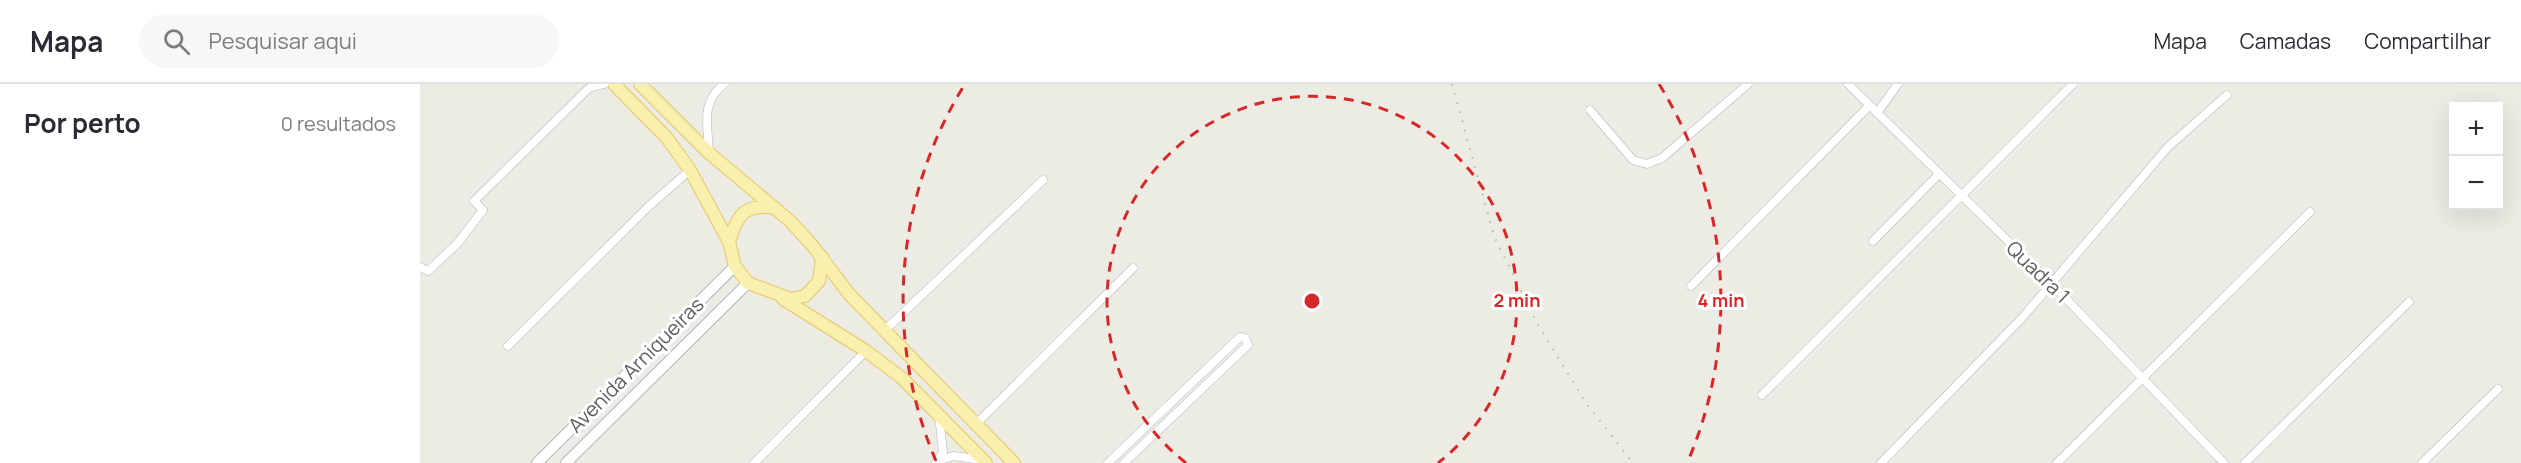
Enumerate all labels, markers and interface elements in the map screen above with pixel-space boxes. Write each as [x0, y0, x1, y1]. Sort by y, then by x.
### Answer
search box [139, 14, 559, 68]
text: Mapa [30, 22, 103, 60]
icon: search [160, 25, 193, 58]
text: Pesquisar aqui [208, 26, 357, 56]
text: Mapa [2153, 27, 2207, 55]
text: Camadas [2240, 27, 2331, 55]
text: Compartilhar [2364, 27, 2491, 55]
map controls [2449, 102, 2503, 210]
button: + [2449, 102, 2503, 156]
text: Por perto [24, 105, 141, 141]
text: 0 resultados [281, 110, 396, 137]
button: − [2449, 156, 2503, 210]
street label: Quadra 1 [2001, 234, 2076, 309]
text: 2 min [1494, 288, 1540, 312]
text: 4 min [1697, 288, 1745, 312]
street label: Avenida Arniqueiras [562, 291, 709, 438]
centre of rings [1302, 291, 1322, 311]

